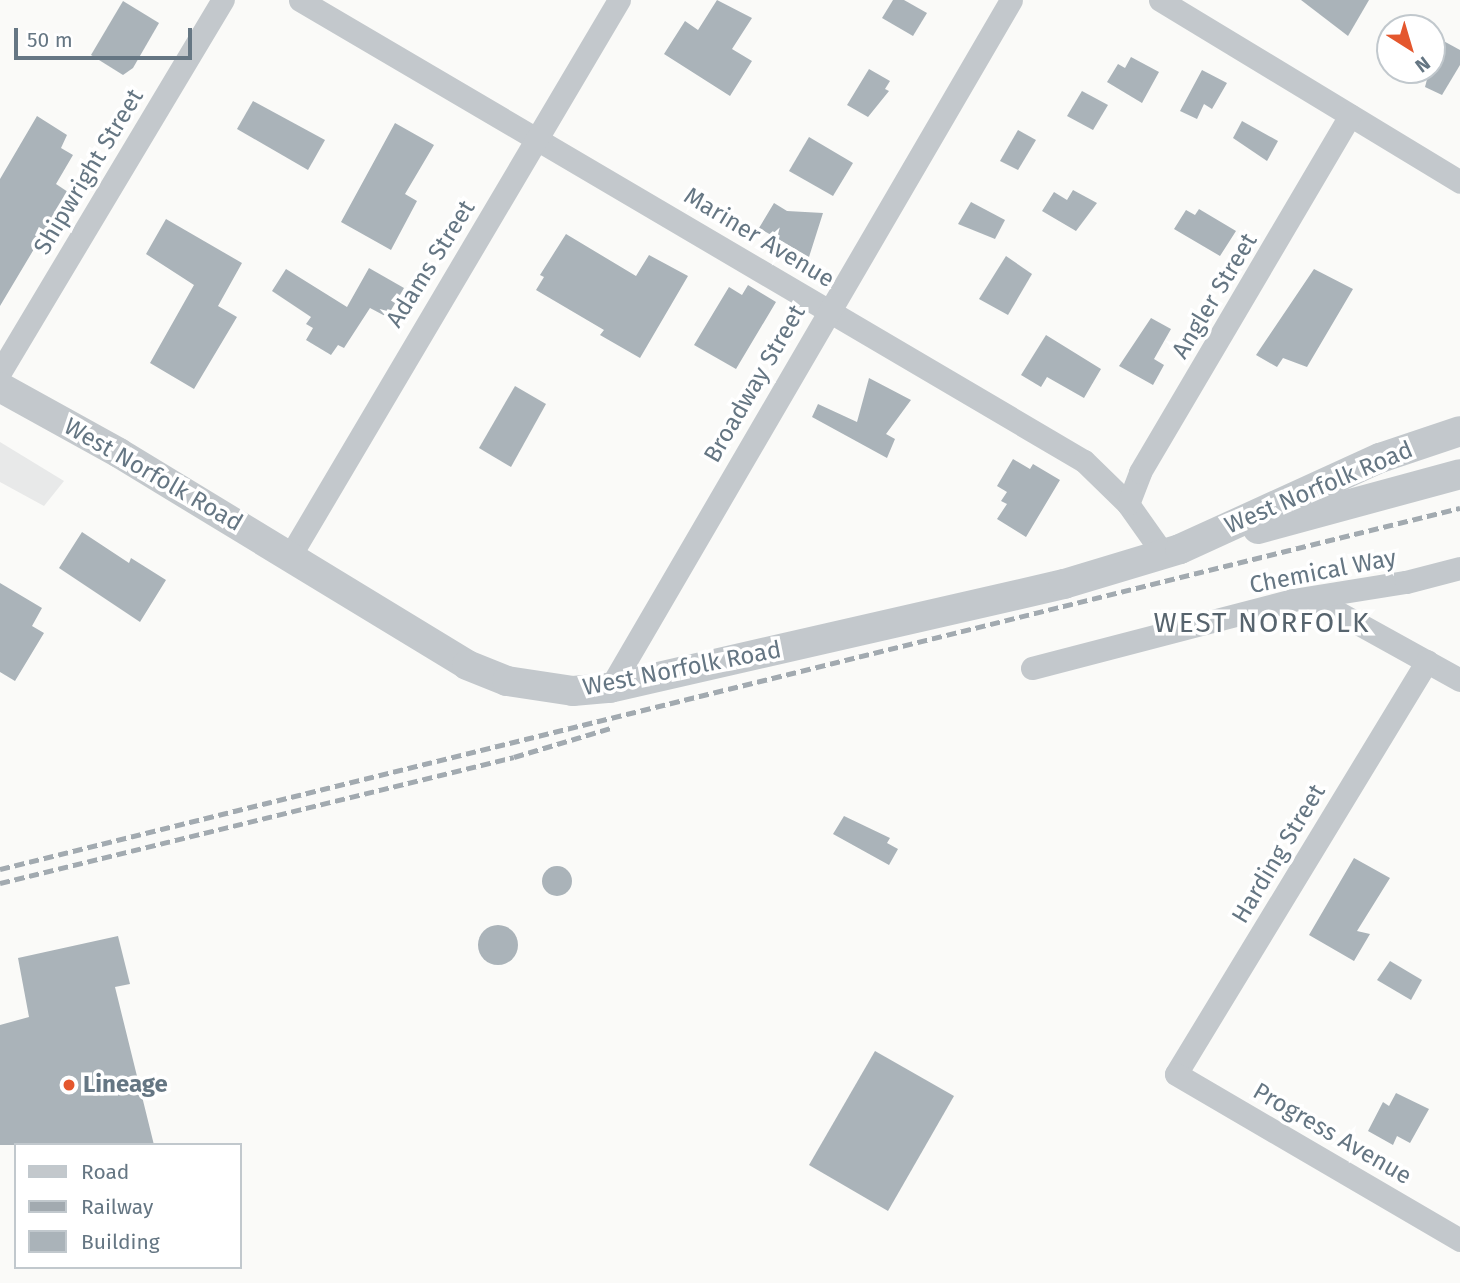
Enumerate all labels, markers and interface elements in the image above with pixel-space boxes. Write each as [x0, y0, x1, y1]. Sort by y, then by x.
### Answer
scale bar [18, 14, 196, 58]
north arrow [1376, 14, 1446, 84]
text: 50 m [27, 27, 73, 53]
text: N [1411, 52, 1435, 78]
street label: Shipwright Street [28, 84, 150, 260]
street label: Mariner Avenue [679, 182, 839, 294]
street label: Adams Street [381, 195, 481, 333]
street label: Angler Street [1166, 228, 1264, 364]
street label: Broadway Street [698, 300, 812, 468]
street label: West Norfolk Road [59, 412, 247, 538]
street label: West Norfolk Road [1221, 435, 1417, 541]
street label: Chemical Way [1247, 544, 1399, 600]
district label: WEST NORFOLK [1155, 606, 1369, 640]
street label: West Norfolk Road [580, 636, 784, 702]
street label: Harding Street [1226, 779, 1332, 929]
place label: Lineage [83, 1071, 168, 1099]
marker: Lineage [61, 1077, 77, 1093]
street label: Progress Avenue [1248, 1077, 1416, 1191]
legend [14, 1143, 242, 1269]
text: Road [81, 1159, 129, 1185]
text: Railway [81, 1194, 153, 1220]
text: Building [81, 1229, 160, 1255]

